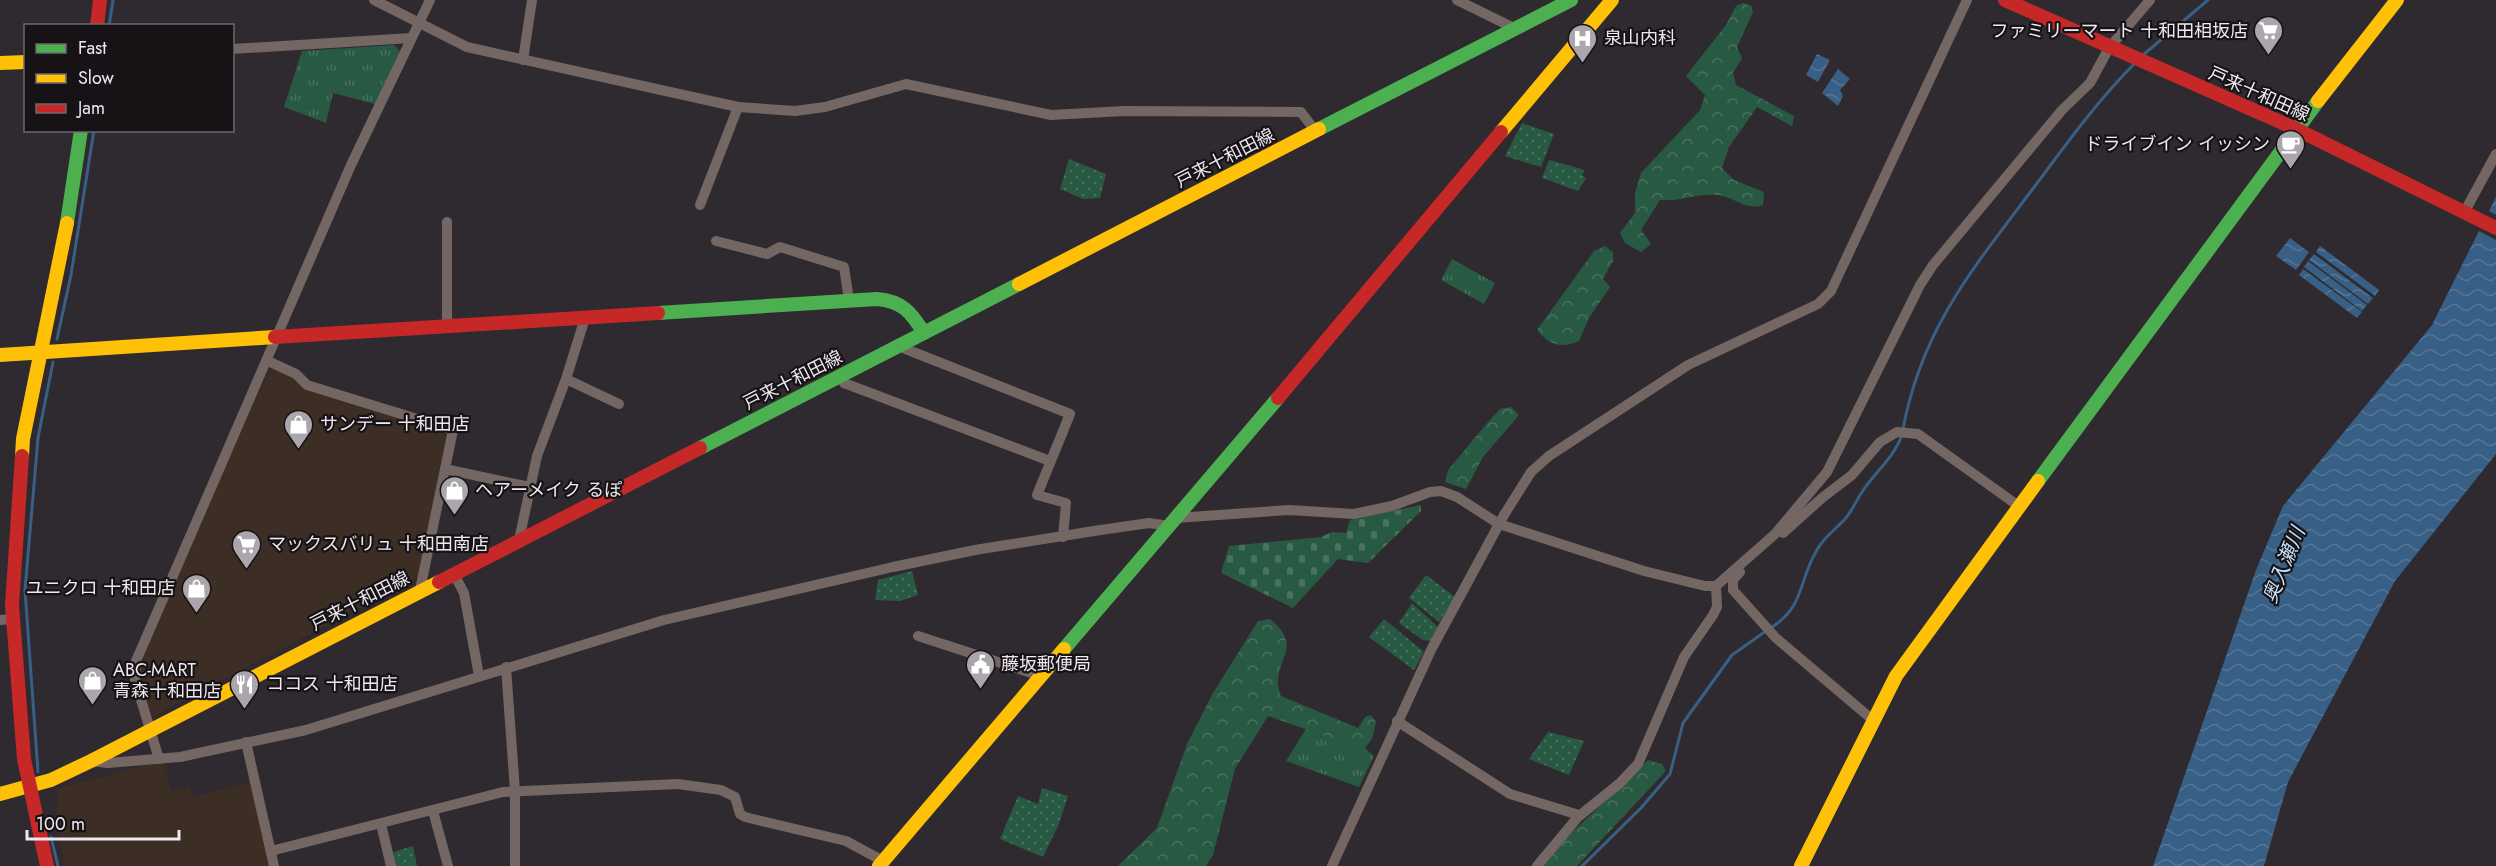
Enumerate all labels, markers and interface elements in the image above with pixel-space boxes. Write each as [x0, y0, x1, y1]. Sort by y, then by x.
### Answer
supermarket icon: ファミリーマート 十和田相坂店 [2253, 15, 2285, 57]
place label: ファミリーマート 十和田相坂店 [1991, 18, 2248, 44]
hospital icon: 泉山内科 [1567, 22, 1599, 64]
legend [24, 24, 234, 132]
place label: 泉山内科 [1604, 25, 1676, 51]
text: Fast [78, 35, 107, 61]
street label: 戸来十和田線 [2204, 60, 2314, 128]
text: Slow [78, 65, 115, 91]
text: Jam [76, 95, 105, 121]
street label: 戸来十和田線 [1171, 122, 1279, 194]
cafe icon: ドライブイン イッシン [2275, 128, 2307, 170]
place label: ドライブイン イッシン [2085, 131, 2270, 157]
street label: 戸来十和田線 [739, 344, 847, 416]
shop icon: サンデー 十和田店 [283, 408, 315, 450]
place label: サンデー 十和田店 [320, 411, 469, 437]
shop icon: ヘアーメイク るぽ [438, 474, 470, 516]
place label: ヘアーメイク るぽ [475, 477, 622, 503]
water label: 奥入瀬川 [2256, 521, 2313, 608]
supermarket icon: マックスバリュ 十和田南店 [231, 528, 263, 570]
place label: マックスバリュ 十和田南店 [268, 531, 489, 557]
street label: 戸来十和田線 [306, 565, 414, 637]
shop icon: ユニクロ 十和田店 [180, 572, 212, 614]
place label: ユニクロ 十和田店 [26, 575, 175, 601]
public building icon: 藤坂郵便局 [964, 648, 996, 690]
place label: 藤坂郵便局 [1001, 651, 1091, 677]
place label: ABC-MART 青森十和田店 [113, 657, 221, 704]
shop icon: ABC-MART 青森十和田店 [76, 664, 108, 706]
restaurant icon: ココス 十和田店 [229, 668, 261, 710]
place label: ココス 十和田店 [266, 671, 397, 697]
scale bar [27, 803, 178, 841]
text: 100 m [36, 811, 85, 837]

